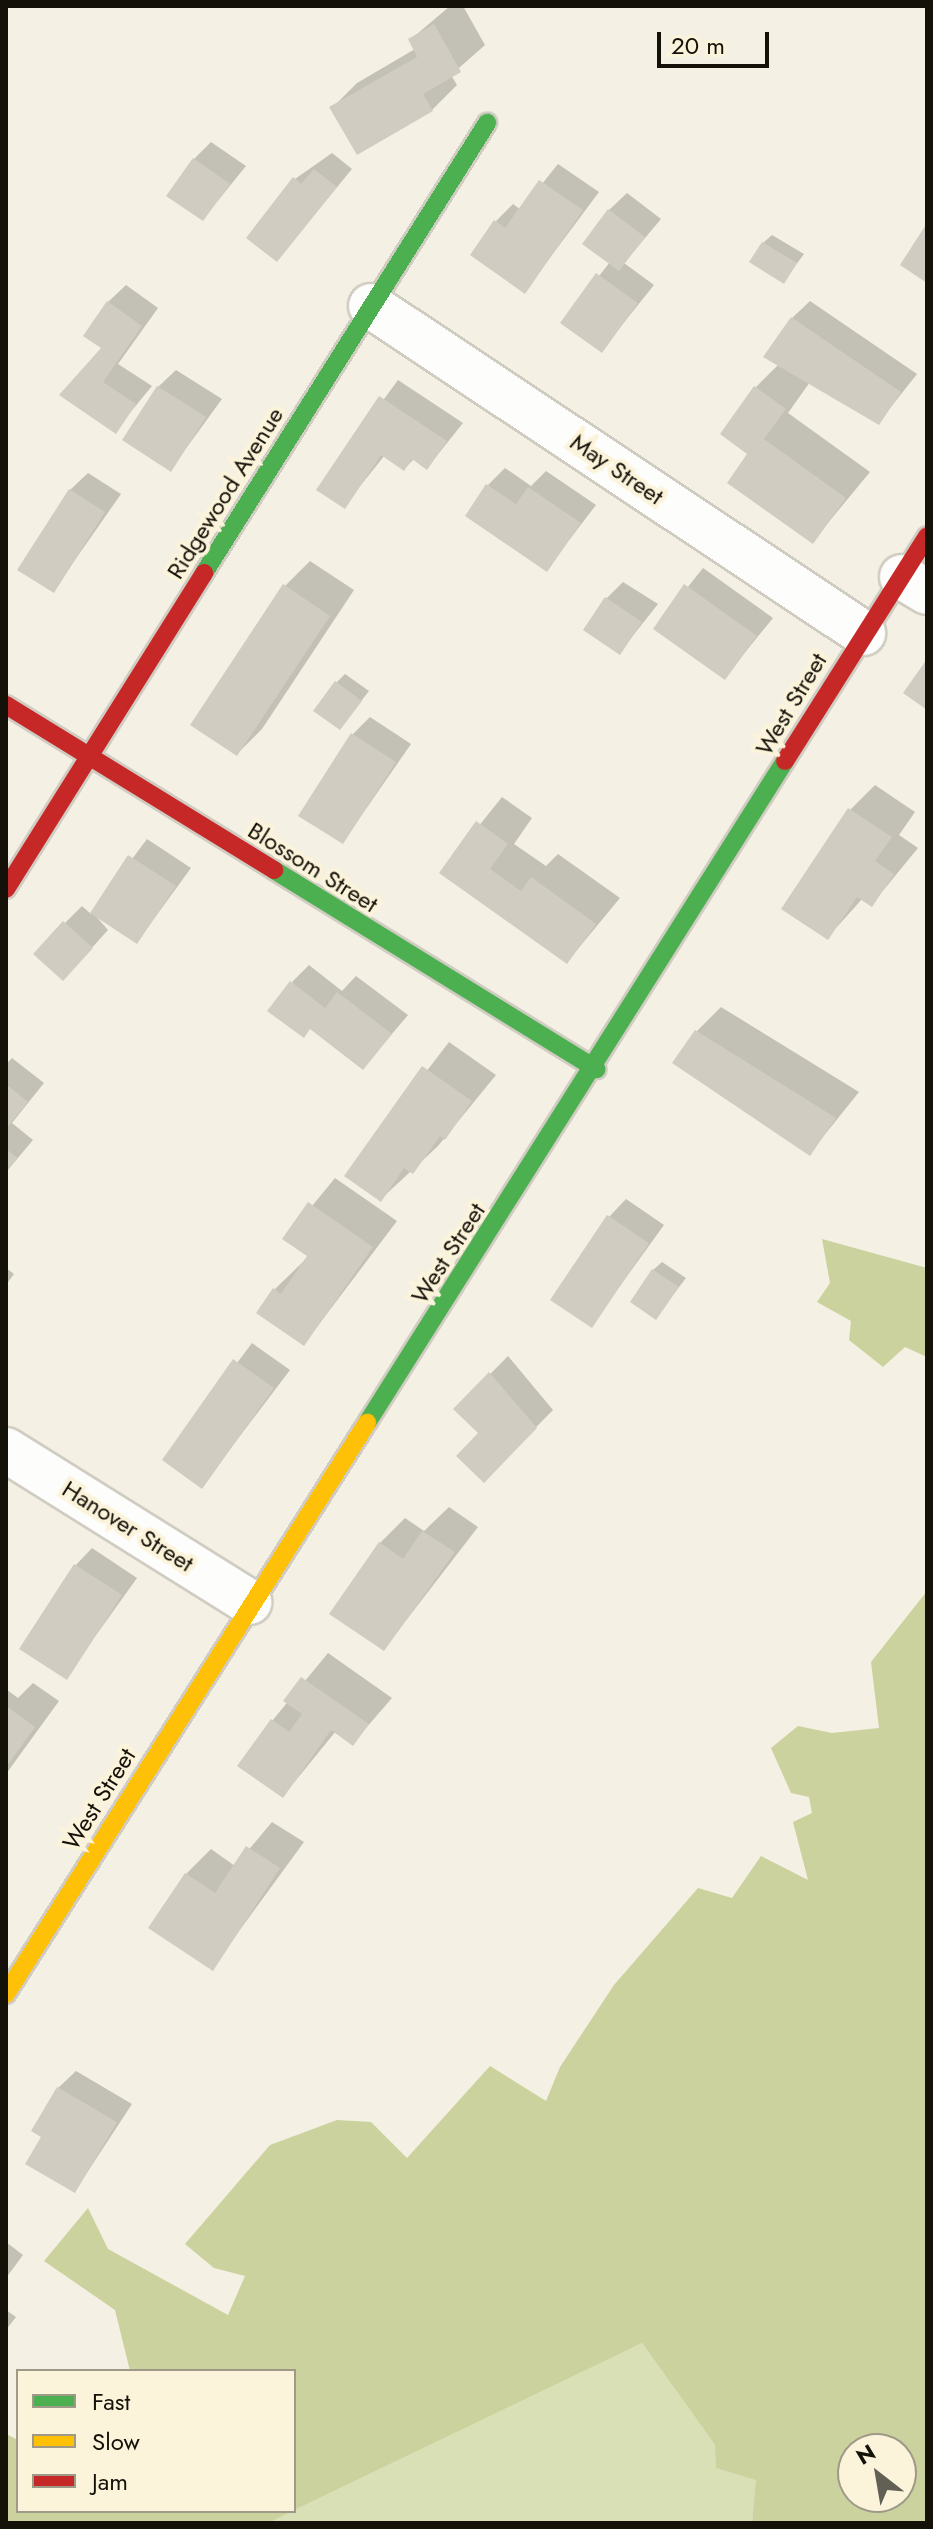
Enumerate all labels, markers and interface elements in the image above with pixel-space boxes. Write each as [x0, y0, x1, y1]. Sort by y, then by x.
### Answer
scale bar [661, 16, 773, 66]
text: 20 m [671, 28, 725, 63]
street label: Ridgewood Avenue [161, 402, 289, 584]
street label: May Street [565, 427, 669, 511]
street label: West Street [749, 648, 833, 760]
street label: Blossom Street [243, 816, 383, 918]
street label: West Street [405, 1197, 491, 1309]
street label: Hanover Street [57, 1474, 199, 1578]
street label: West Street [57, 1743, 141, 1855]
legend [16, 2369, 296, 2513]
text: Fast [92, 2384, 130, 2419]
text: Slow [92, 2424, 140, 2459]
north arrow [837, 2433, 917, 2513]
text: N [850, 2436, 881, 2472]
text: Jam [92, 2464, 128, 2499]

